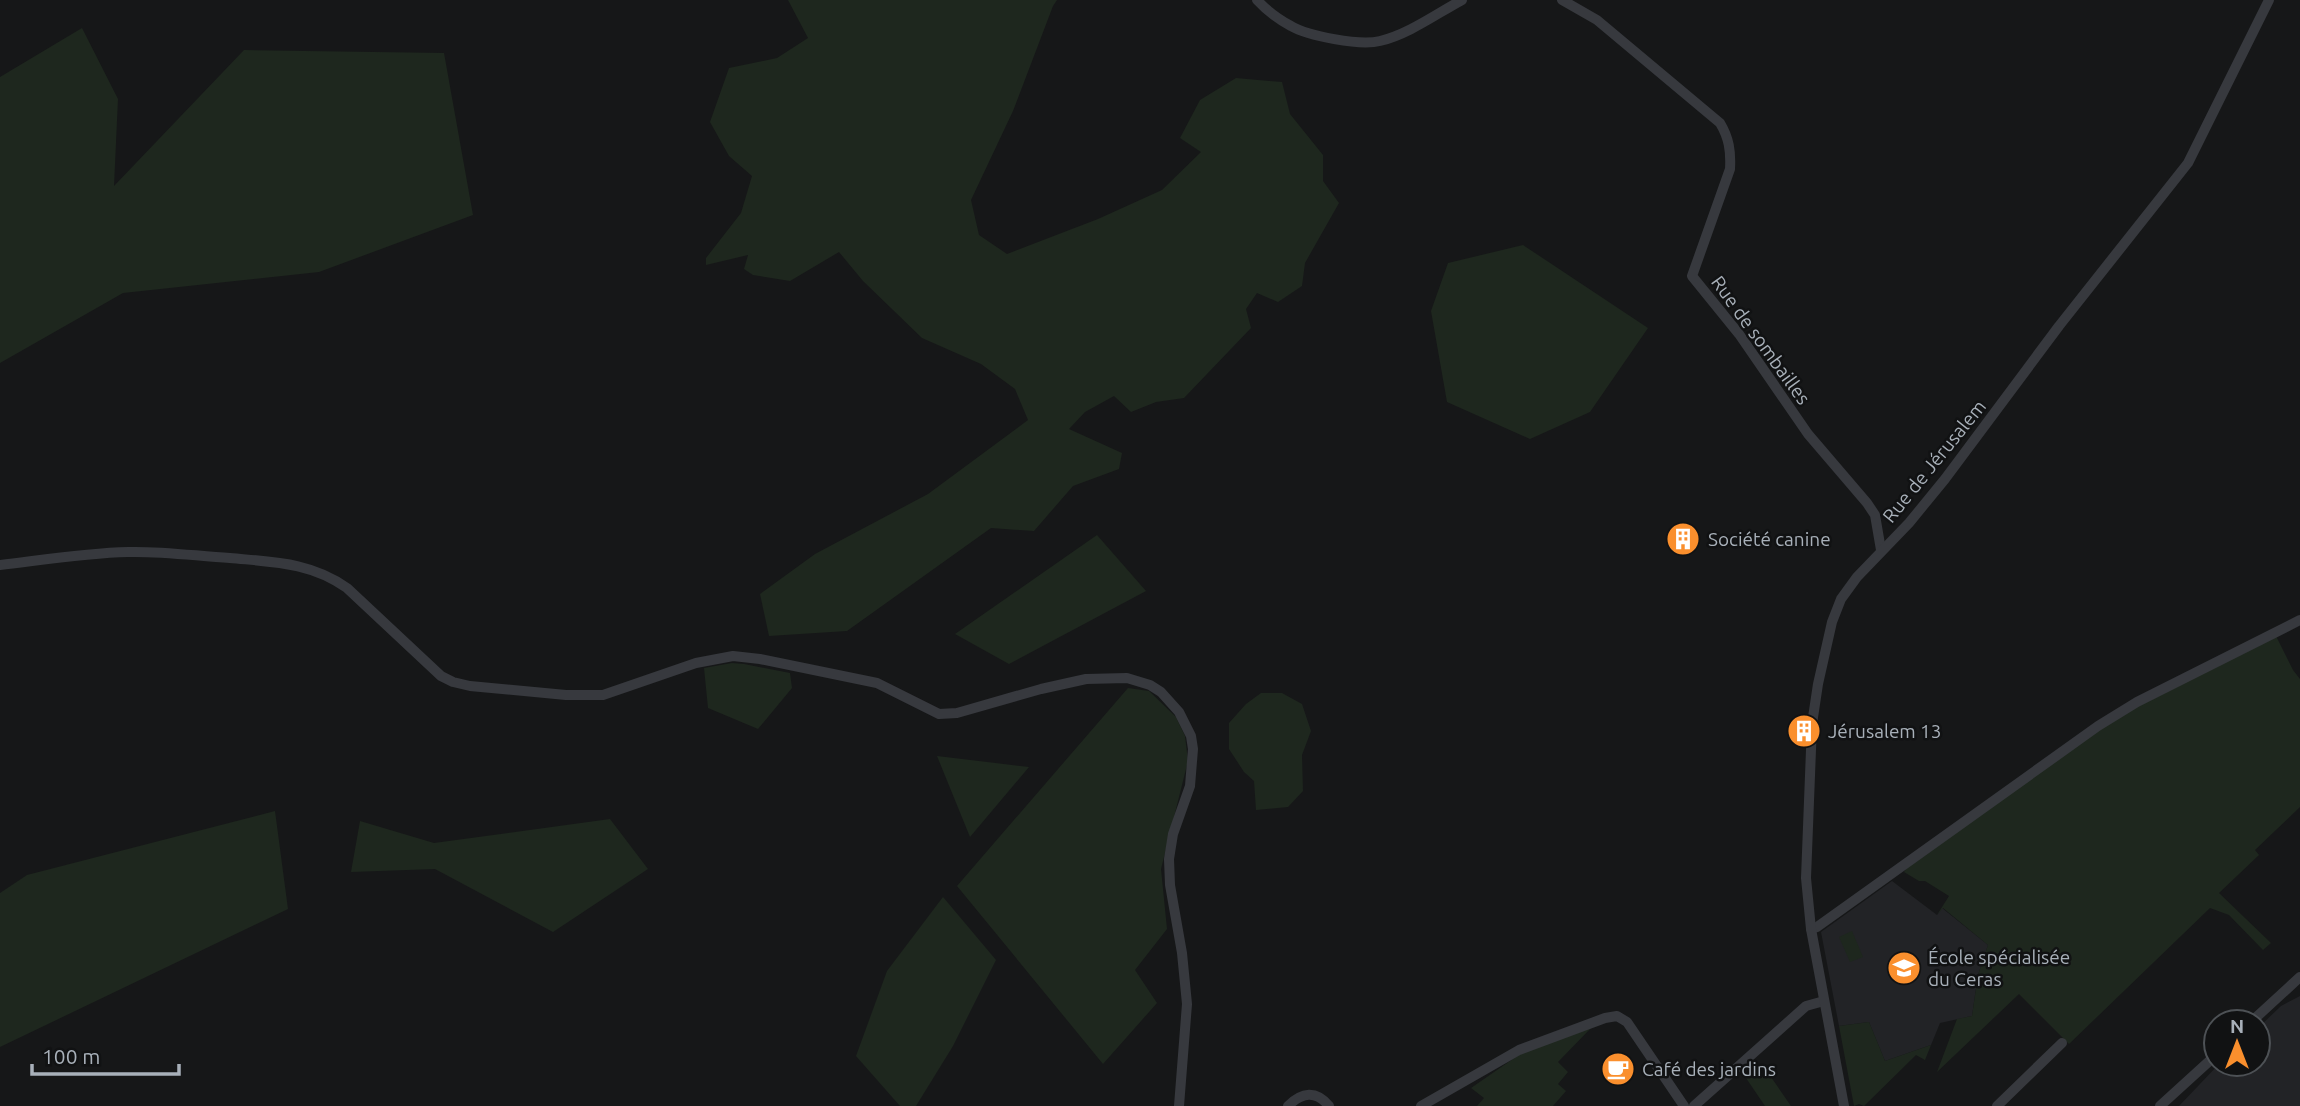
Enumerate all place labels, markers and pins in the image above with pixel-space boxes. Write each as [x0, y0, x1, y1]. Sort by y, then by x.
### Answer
building icon: Société canine [1664, 520, 1702, 558]
place label: Société canine [1708, 528, 1831, 550]
building icon: Jérusalem 13 [1785, 712, 1823, 750]
place label: Jérusalem 13 [1828, 720, 1942, 742]
place label: École spécialisée du Ceras [1928, 946, 2070, 990]
school or university icon: École spécialisée du Ceras [1885, 949, 1923, 987]
cafe icon: Café des jardins [1599, 1050, 1637, 1088]
place label: Café des jardins [1642, 1058, 1776, 1080]

